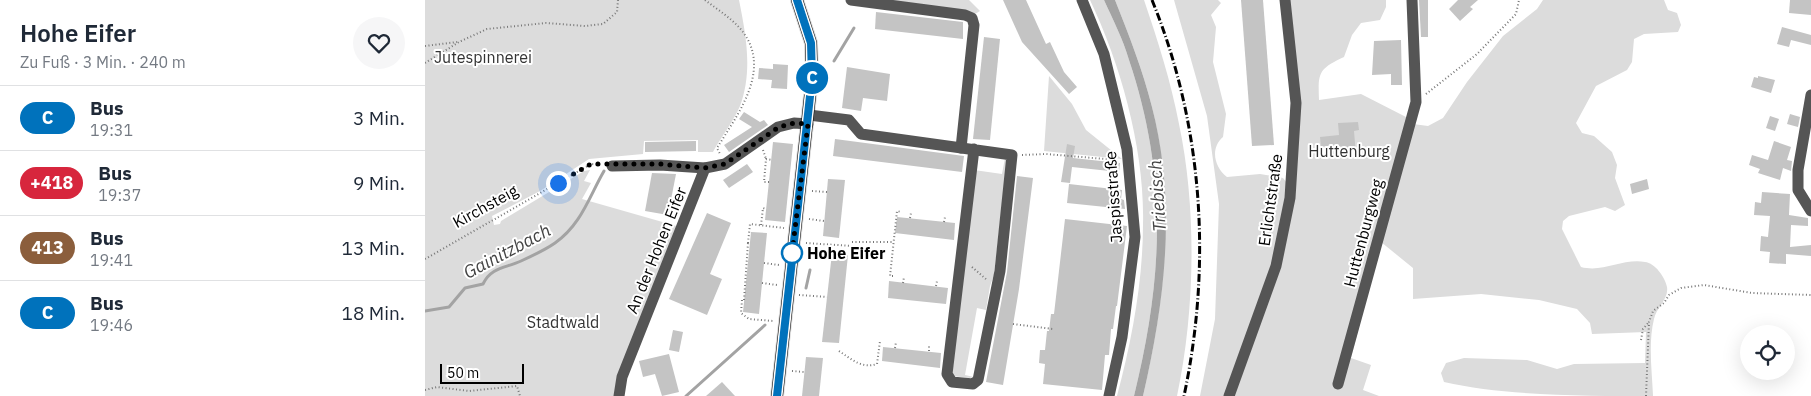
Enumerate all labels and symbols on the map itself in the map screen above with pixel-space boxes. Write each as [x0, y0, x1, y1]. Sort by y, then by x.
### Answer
park label: Jutespinnerei [434, 47, 532, 67]
line badge: C [796, 62, 828, 94]
park label: Huttenburg [1308, 141, 1390, 161]
street label: Jaspisstraße [1100, 150, 1126, 244]
street label: Erlichtstraße [1254, 152, 1286, 247]
water label: Triebisch [1143, 159, 1171, 233]
your location [546, 171, 571, 196]
street label: Huttenburgweg [1339, 176, 1387, 289]
street label: Kirchsteig [449, 180, 522, 232]
street label: An der Hohen Eifer [621, 184, 691, 316]
water label: Gainitzbach [459, 218, 555, 284]
marker: Hohe Eifer [781, 242, 803, 264]
place label: Hohe Eifer [807, 243, 886, 263]
park label: Stadtwald [527, 312, 599, 332]
scale bar [440, 361, 524, 384]

